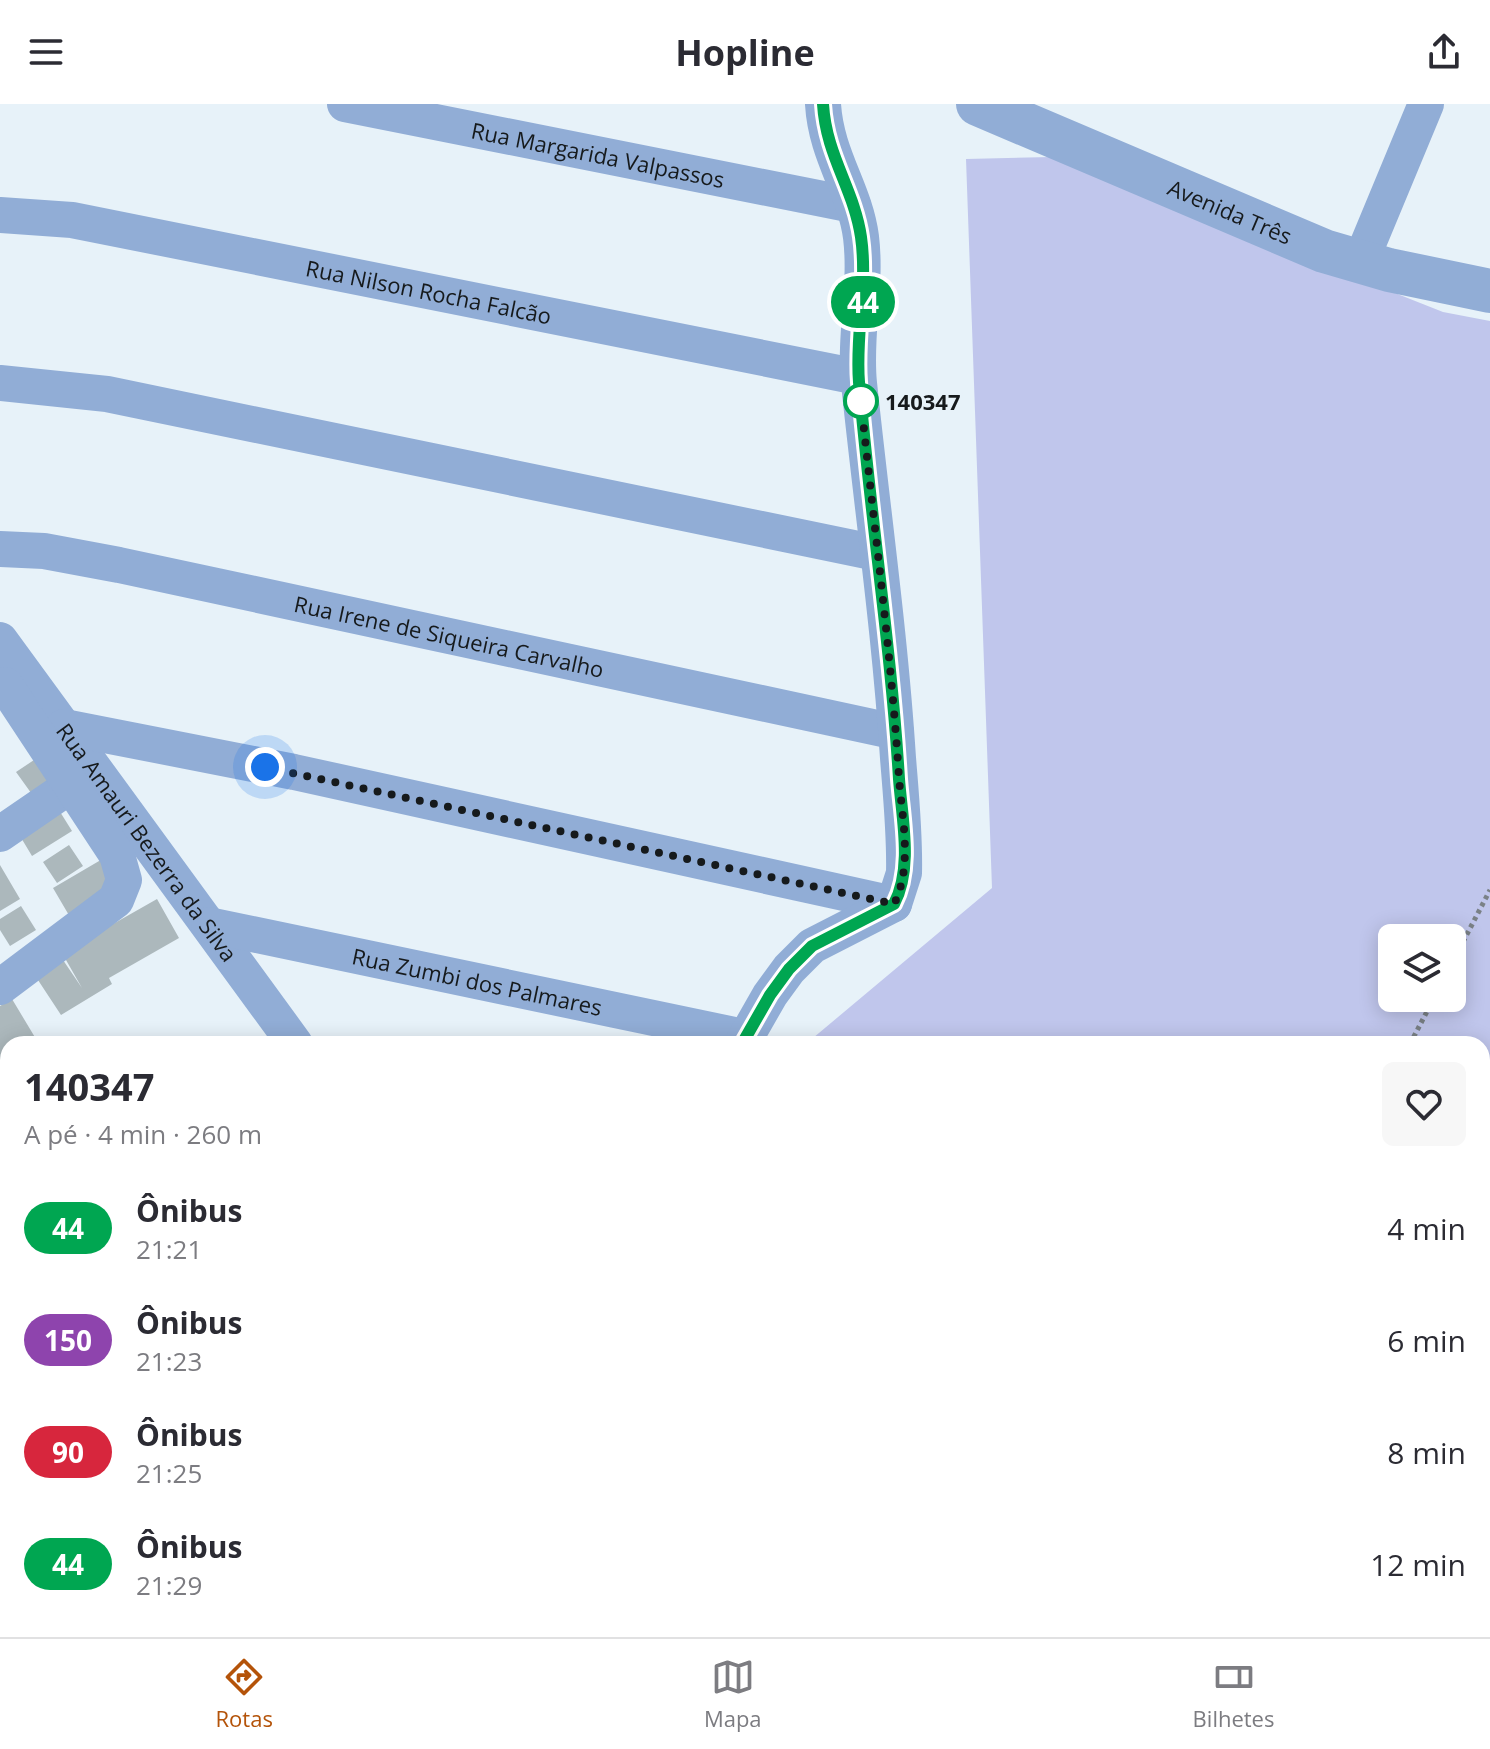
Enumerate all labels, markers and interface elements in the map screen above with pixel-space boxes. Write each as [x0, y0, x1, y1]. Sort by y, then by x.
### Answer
text: Hopline [675, 28, 815, 77]
icon: menu [24, 30, 68, 74]
icon: share [1422, 30, 1466, 74]
street label: Rua Margarida Valpassos [469, 114, 727, 194]
street label: Avenida Três [1164, 172, 1297, 251]
street label: Rua Nilson Rocha Falcão [303, 252, 554, 330]
line badge: 44 [827, 276, 899, 328]
text: 44 [847, 283, 879, 321]
marker: 140347 [844, 384, 878, 418]
place label: 140347 [885, 386, 960, 416]
street label: Rua Irene de Siqueira Carvalho [292, 588, 607, 684]
street label: Rua Amauri Bezerra da Silva [50, 717, 245, 967]
your location [245, 747, 285, 787]
map controls [1378, 924, 1466, 1012]
button: layers [1378, 924, 1466, 1012]
street label: Rua Zumbi dos Palmares [349, 940, 605, 1022]
text: 140347 [24, 1060, 154, 1112]
button: heart [1382, 1062, 1466, 1146]
text: A pé · 4 min · 260 m [24, 1116, 262, 1152]
text: Ônibus [136, 1190, 242, 1231]
text: 4 min [1387, 1208, 1466, 1249]
text: 44 [52, 1209, 84, 1247]
text: 21:21 [136, 1231, 202, 1267]
text: Ônibus [136, 1302, 242, 1343]
text: 6 min [1387, 1320, 1466, 1361]
text: 150 [44, 1321, 92, 1359]
text: 21:23 [136, 1343, 202, 1379]
text: Ônibus [136, 1414, 242, 1455]
text: 8 min [1387, 1432, 1466, 1473]
text: 90 [52, 1433, 84, 1471]
text: 21:25 [136, 1455, 202, 1491]
text: Ônibus [136, 1526, 242, 1567]
text: 12 min [1370, 1544, 1466, 1585]
text: 44 [52, 1545, 84, 1583]
text: 21:29 [136, 1567, 202, 1603]
tab: Rotas [216, 1655, 273, 1733]
tab: Mapa [704, 1655, 762, 1733]
tab: Bilhetes [1193, 1655, 1274, 1733]

